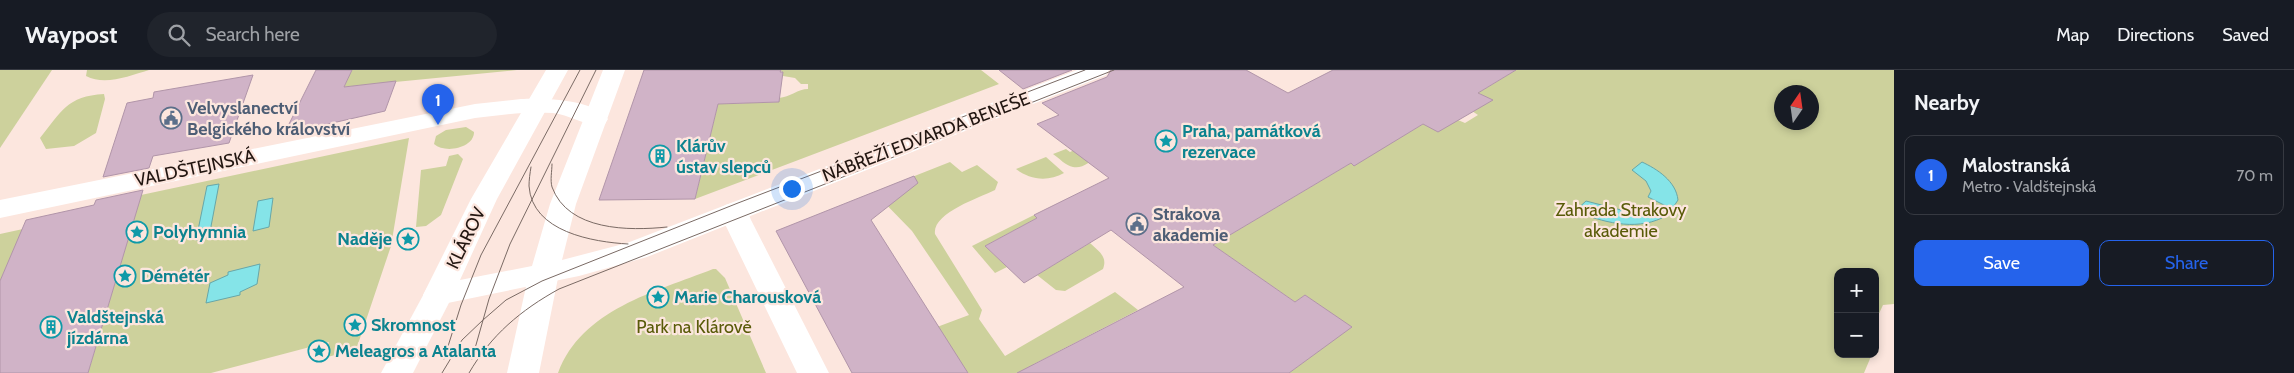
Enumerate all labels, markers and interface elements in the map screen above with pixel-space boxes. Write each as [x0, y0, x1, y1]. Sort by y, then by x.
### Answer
search box [147, 12, 497, 57]
text: Waypost [25, 20, 117, 49]
icon: search [165, 21, 193, 49]
text: Search here [205, 23, 300, 46]
text: Map [2056, 24, 2089, 46]
text: Directions [2117, 24, 2194, 46]
text: Saved [2222, 24, 2269, 46]
pin: 1 [422, 84, 454, 125]
north arrow [1774, 85, 1819, 130]
street label: NÁBŘEŽÍ EDVARDA BENEŠE [819, 86, 1033, 187]
text: Nearby [1914, 90, 1980, 115]
place label: Velvyslanectví Belgického království [187, 97, 350, 140]
public building icon: Velvyslanectví Belgického království [159, 106, 183, 130]
place label: Praha, památková rezervace [1182, 120, 1321, 163]
place icon: Praha, památková rezervace [1154, 129, 1178, 153]
place label: Klárův ústav slepců [676, 135, 771, 178]
building icon: Klárův ústav slepců [648, 144, 672, 168]
street label: VALDŠTEJNSKÁ [133, 145, 257, 191]
text: Malostranská [1962, 154, 2070, 177]
text: 1 [1928, 166, 1934, 185]
text: 70 m [2236, 166, 2273, 185]
your location [779, 176, 805, 202]
text: Metro · Valdštejnská [1962, 177, 2096, 196]
park label: Zahrada Strakovy akademie [1556, 199, 1686, 242]
place label: Strakova akademie [1153, 203, 1228, 246]
street label: KLÁROV [442, 204, 490, 272]
public building icon: Strakova akademie [1125, 212, 1149, 236]
place icon: Polyhymnia [125, 220, 149, 244]
place label: Polyhymnia [153, 221, 246, 243]
place icon: Naděje [396, 227, 420, 251]
place label: Naděje [337, 228, 392, 250]
button: Save [1914, 240, 2089, 286]
button: Share [2099, 240, 2274, 286]
place icon: Démétér [113, 264, 137, 288]
place label: Démétér [141, 265, 209, 287]
map controls [1834, 268, 1879, 358]
button: + [1834, 268, 1879, 313]
place icon: Marie Charousková [646, 285, 670, 309]
place label: Marie Charousková [674, 286, 821, 308]
place label: Valdštejnská jízdárna [66, 306, 164, 349]
place icon: Skromnost [343, 313, 367, 337]
button: − [1834, 313, 1879, 358]
place label: Skromnost [371, 314, 456, 336]
building icon: Valdštejnská jízdárna [39, 315, 63, 339]
park label: Park na Klárově [636, 316, 752, 338]
place icon: Meleagros a Atalanta [307, 339, 331, 363]
place label: Meleagros a Atalanta [335, 340, 496, 362]

